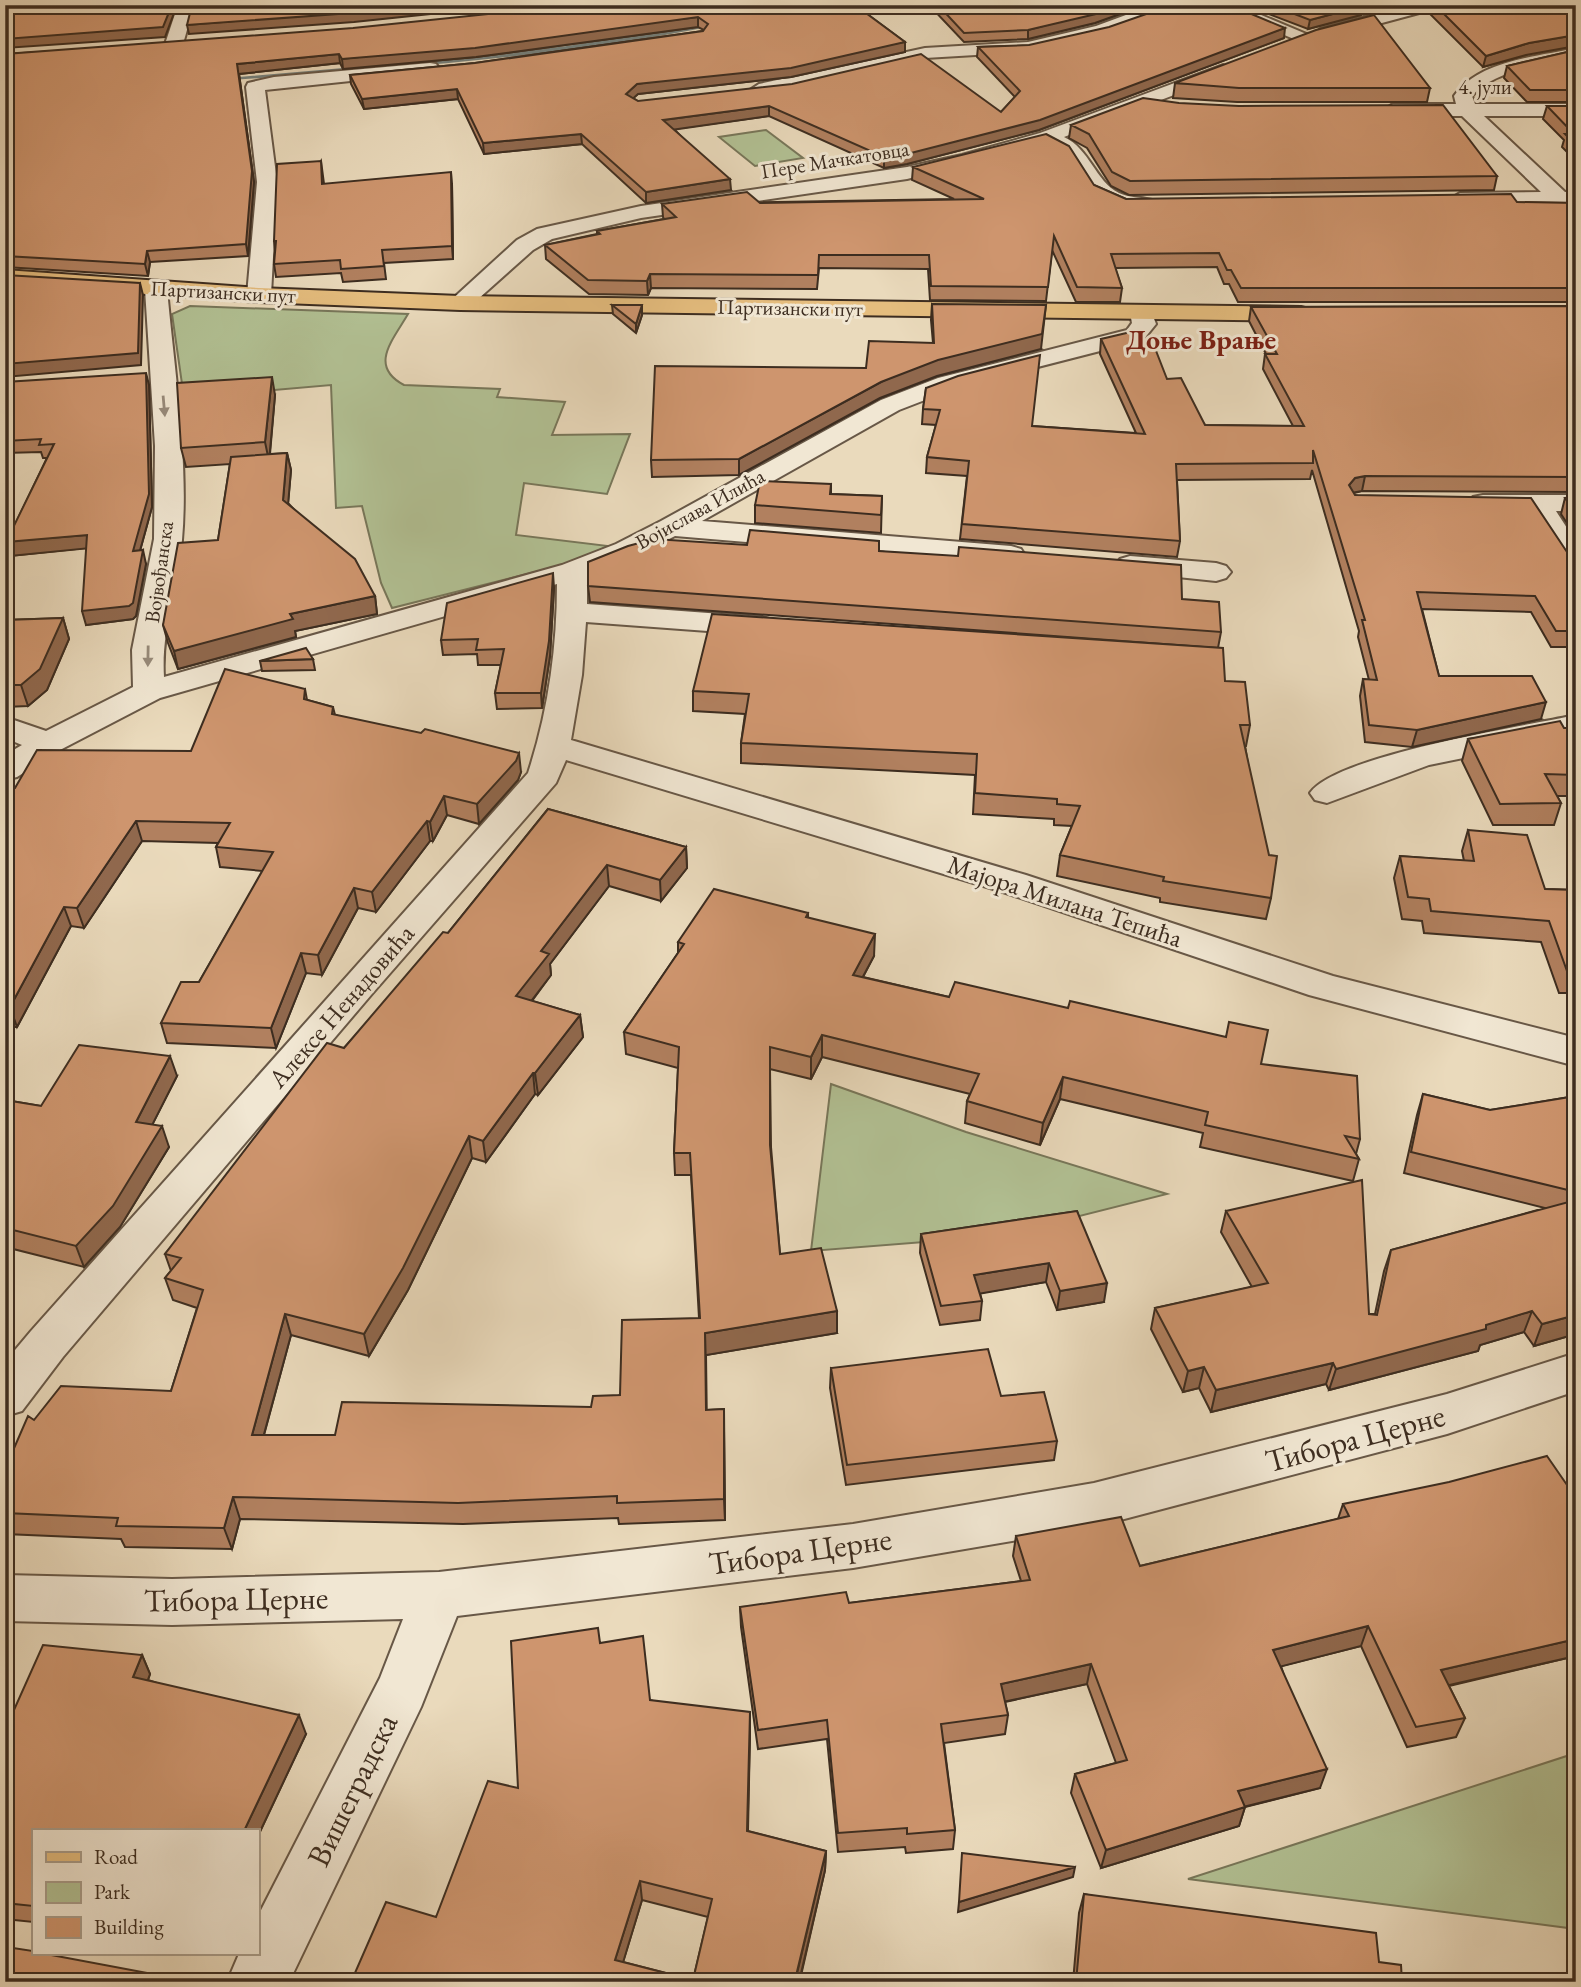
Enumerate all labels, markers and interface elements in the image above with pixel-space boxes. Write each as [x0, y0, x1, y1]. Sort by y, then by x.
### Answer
street label: 4. јули [1458, 73, 1512, 100]
street label: Пере Мачкатовца [759, 134, 912, 185]
street label: Партизански пут [150, 274, 297, 309]
street label: Партизански пут [717, 293, 863, 322]
district label: Доње Врање [1126, 321, 1276, 357]
one-way arrow [159, 395, 170, 417]
street label: Војислава Илића [630, 462, 770, 555]
street label: Војвођанска [138, 519, 179, 624]
one-way arrow [142, 645, 154, 667]
street label: Мајора Милана Тепића [943, 847, 1187, 955]
street label: Алексе Ненадовића [260, 916, 422, 1096]
street label: Тибора Церне [1261, 1394, 1449, 1482]
street label: Тибора Церне [706, 1517, 894, 1585]
street label: Тибора Церне [143, 1576, 329, 1622]
street label: Вишеградска [297, 1706, 407, 1873]
legend [32, 1829, 259, 1955]
text: Road [94, 1843, 138, 1870]
text: Park [94, 1878, 131, 1905]
text: Building [94, 1913, 164, 1940]

